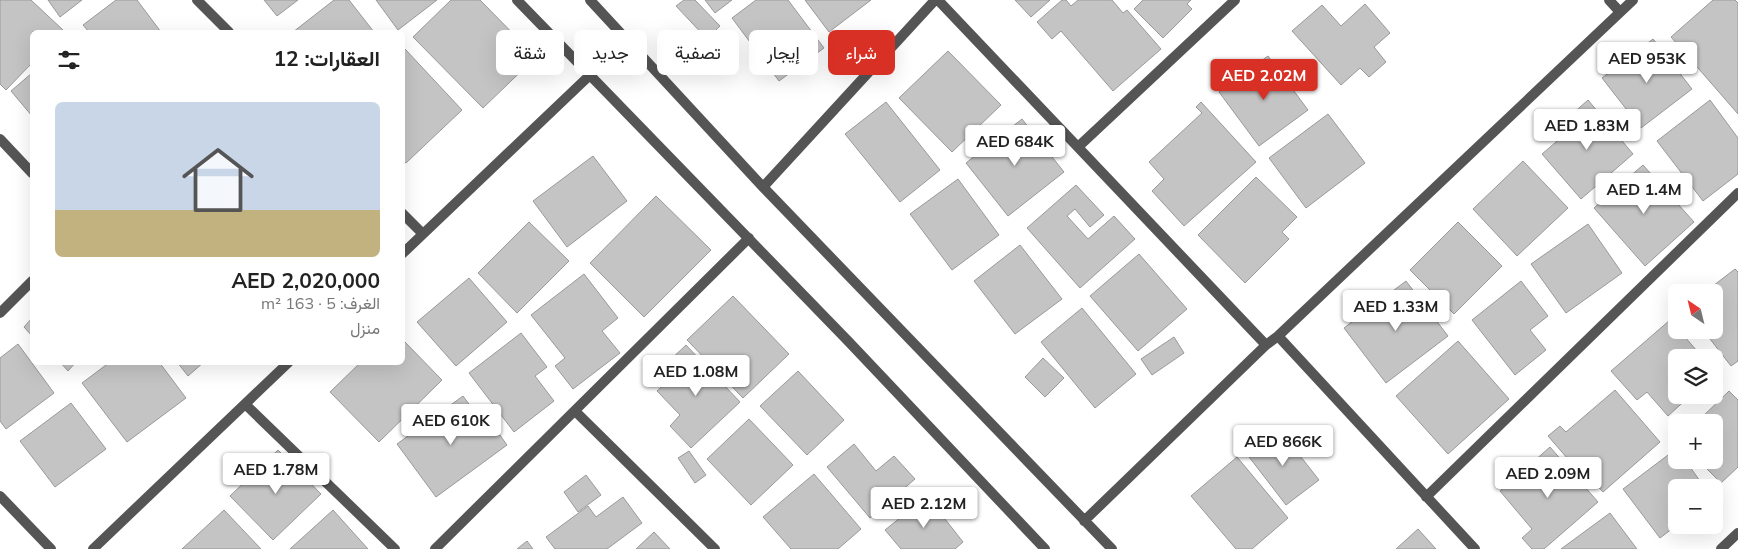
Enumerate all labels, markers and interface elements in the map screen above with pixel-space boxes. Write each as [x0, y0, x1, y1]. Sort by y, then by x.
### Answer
chip: شقة [496, 30, 564, 75]
chip: جديد [574, 30, 647, 75]
chip: تصفية [657, 30, 739, 75]
chip: إيجار [749, 30, 818, 75]
chip: شراء [828, 30, 895, 75]
pin: AED 953K [1595, 42, 1699, 84]
text: العقارات: 12 [273, 45, 380, 71]
icon: filters [55, 46, 83, 74]
text: AED 953K [1608, 48, 1686, 68]
pin: AED 2.02M [1207, 58, 1321, 101]
text: AED 2.02M [1222, 65, 1306, 85]
pin: AED 1.83M [1530, 108, 1644, 151]
text: AED 1.83M [1545, 115, 1629, 135]
pin: AED 684K [963, 124, 1067, 167]
text: AED 684K [976, 131, 1054, 151]
icon: home [173, 135, 263, 225]
pin: AED 1.4M [1592, 172, 1696, 215]
text: AED 1.4M [1606, 179, 1682, 199]
text: AED 2,020,000 [231, 267, 380, 293]
north arrow [1668, 284, 1722, 339]
map controls [1668, 284, 1723, 534]
pin: AED 1.33M [1339, 290, 1453, 332]
text: الغرف: 5 · 163 m² [261, 293, 380, 313]
text: AED 1.33M [1354, 296, 1438, 316]
text: منزل [350, 318, 380, 338]
button: layers [1668, 349, 1723, 404]
pin: AED 1.08M [639, 354, 753, 397]
text: AED 1.08M [654, 361, 738, 381]
pin: AED 610K [399, 404, 503, 446]
text: AED 610K [412, 410, 490, 430]
button: + [1668, 414, 1723, 469]
pin: AED 866K [1231, 424, 1335, 467]
text: AED 866K [1244, 431, 1322, 451]
pin: AED 1.78M [219, 452, 333, 495]
pin: AED 2.09M [1491, 456, 1605, 499]
text: AED 1.78M [234, 459, 318, 479]
text: AED 2.09M [1506, 463, 1590, 483]
button: − [1668, 479, 1723, 534]
pin: AED 2.12M [867, 486, 981, 529]
text: AED 2.12M [882, 493, 966, 513]

